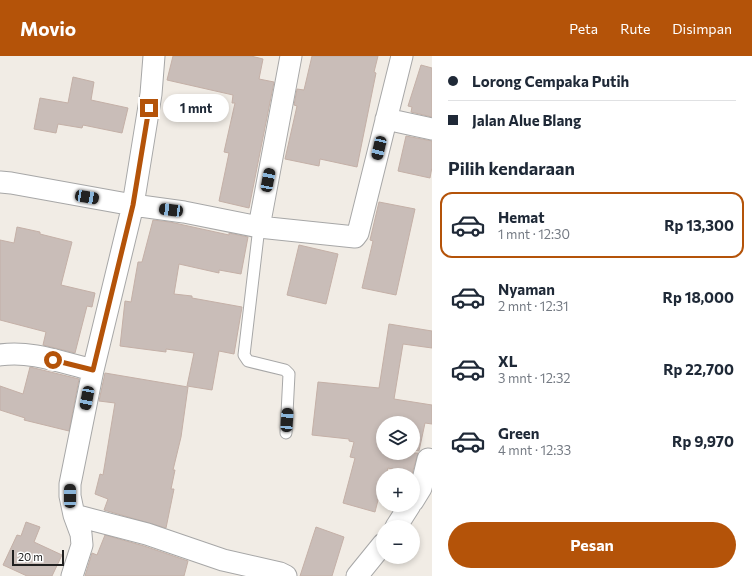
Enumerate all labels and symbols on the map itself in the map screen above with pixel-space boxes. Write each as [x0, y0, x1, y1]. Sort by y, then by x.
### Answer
callout: 1 mnt [163, 94, 229, 122]
route end [140, 99, 158, 117]
car [370, 135, 388, 161]
car [260, 167, 276, 193]
car [74, 189, 100, 205]
car [158, 203, 184, 217]
route start [44, 351, 62, 369]
car [79, 385, 95, 411]
car [280, 408, 294, 432]
car [64, 484, 76, 508]
scale bar [12, 548, 64, 567]

